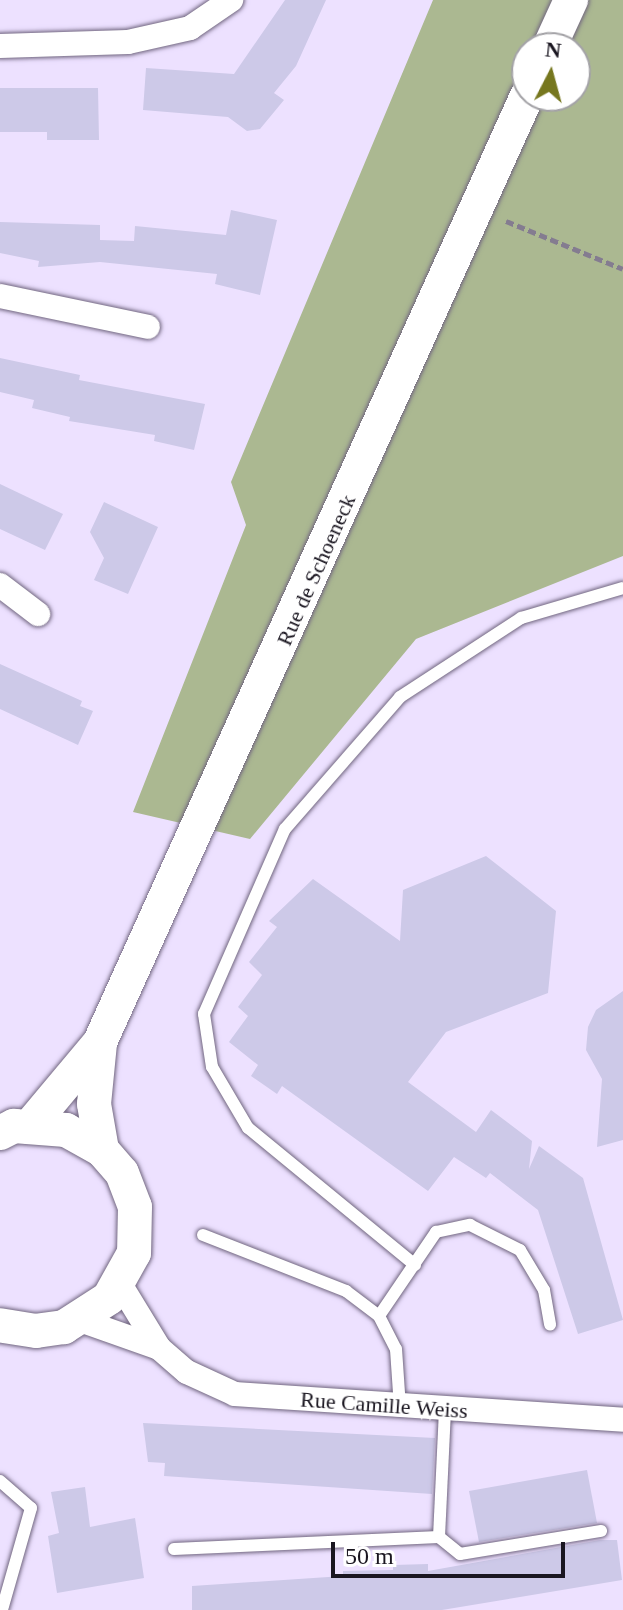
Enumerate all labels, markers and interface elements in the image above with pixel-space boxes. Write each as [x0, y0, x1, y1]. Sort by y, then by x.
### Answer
north arrow [511, 32, 591, 112]
text: N [544, 36, 563, 63]
street label: Rue de Schoeneck [271, 490, 361, 650]
street label: Rue Camille Weiss [299, 1386, 469, 1424]
scale bar [335, 1526, 569, 1576]
text: 50 m [345, 1543, 394, 1569]

